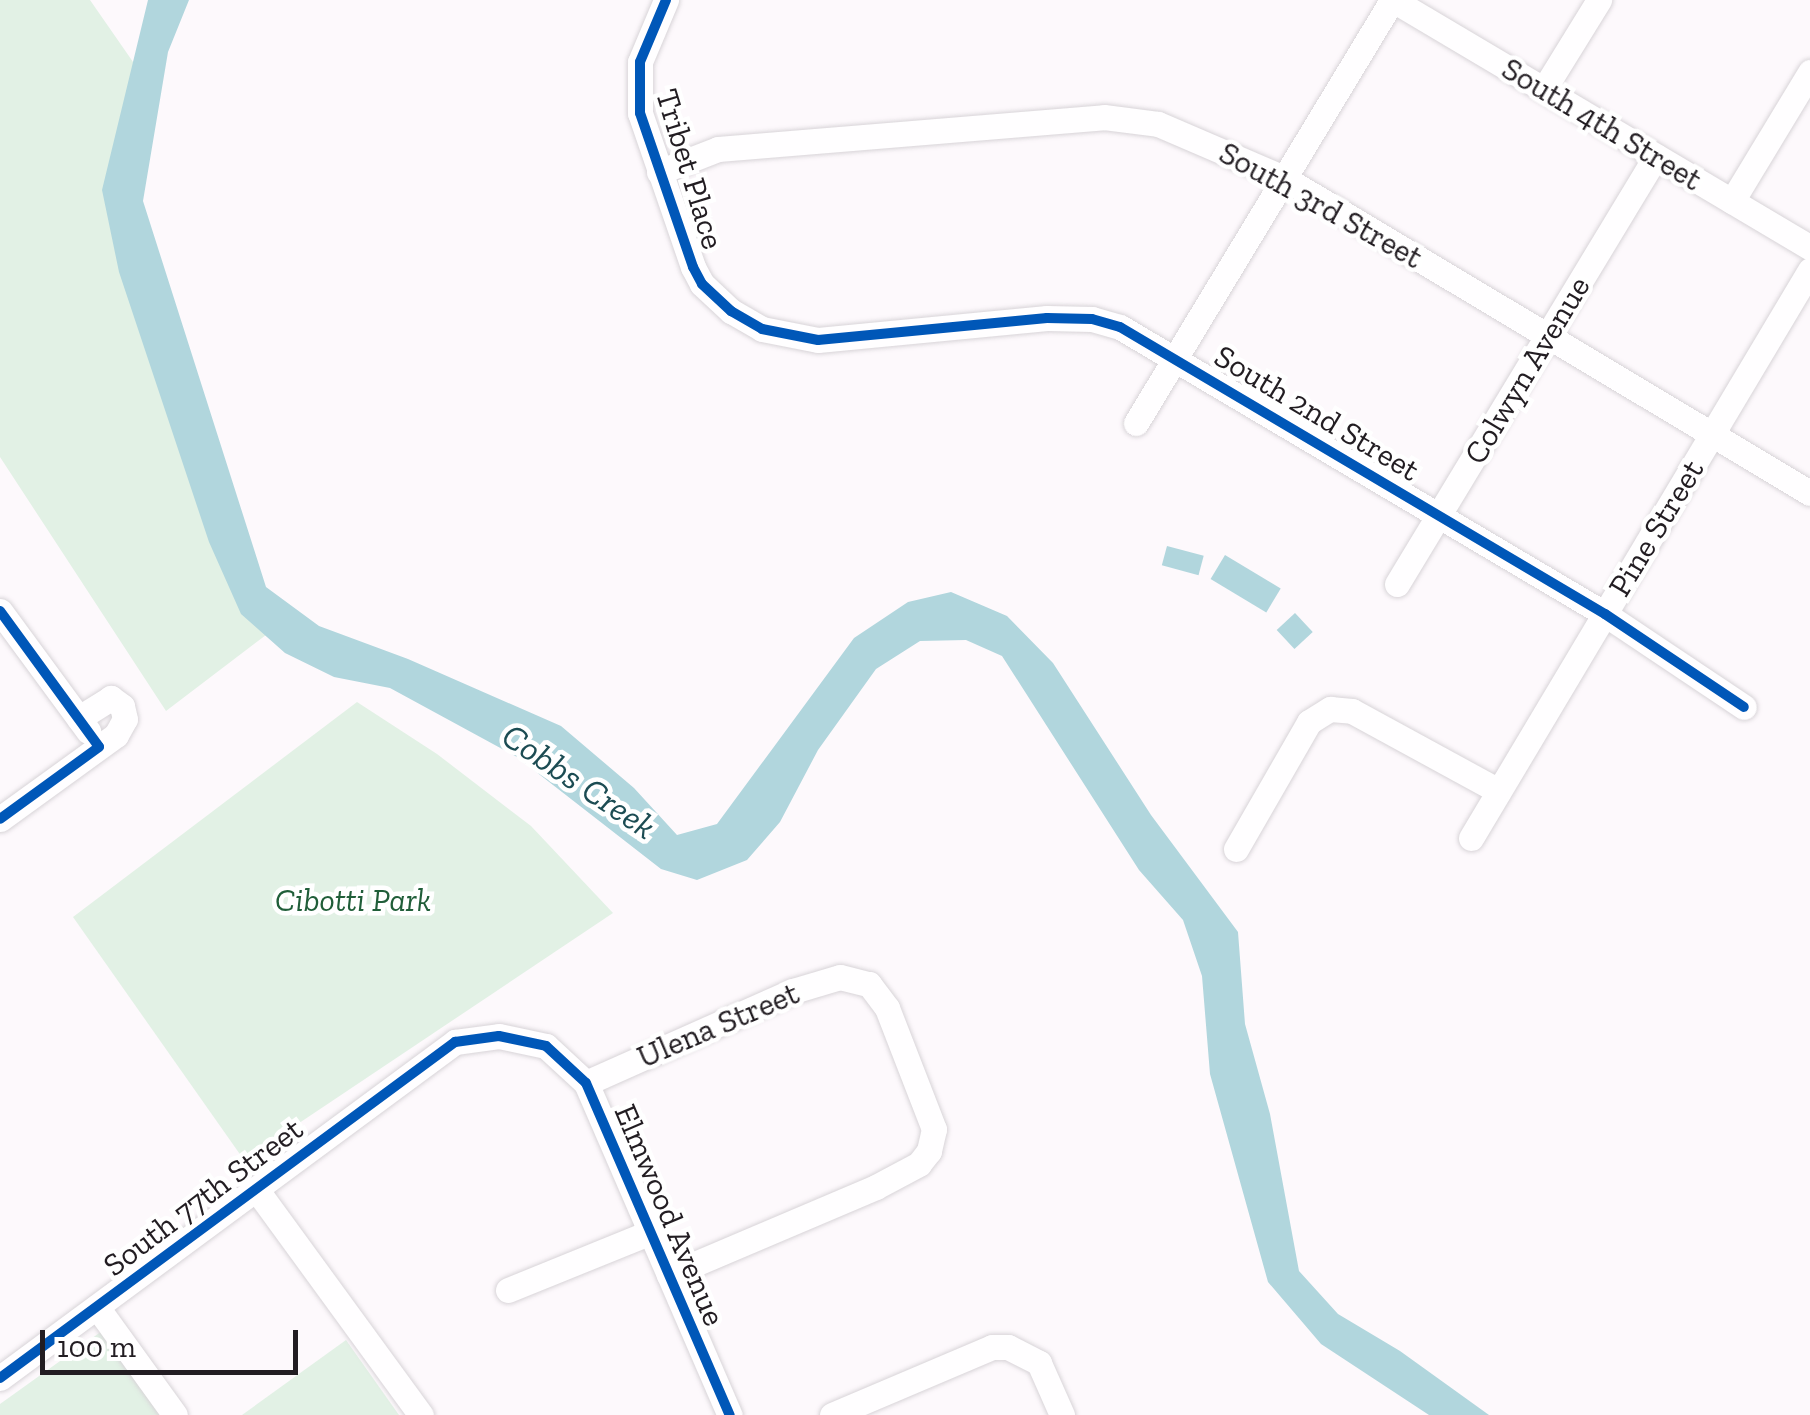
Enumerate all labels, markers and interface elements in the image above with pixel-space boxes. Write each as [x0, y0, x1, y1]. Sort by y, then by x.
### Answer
street label: South 4th Street [1495, 49, 1709, 199]
street label: Tribet Place [647, 84, 733, 254]
street label: South 3rd Street [1213, 133, 1429, 277]
street label: Colwyn Avenue [1456, 269, 1598, 471]
street label: South 2nd Street [1207, 337, 1427, 489]
street label: Pine Street [1600, 453, 1712, 603]
water label: Cobbs Creek [494, 714, 664, 848]
park label: Cibotti Park [275, 881, 431, 919]
street label: Ulena Street [631, 974, 805, 1076]
street label: Elmwood Avenue [606, 1098, 734, 1332]
street label: South 77th Street [96, 1109, 310, 1285]
scale bar [45, 1310, 302, 1372]
text: 100 m [57, 1329, 136, 1365]

